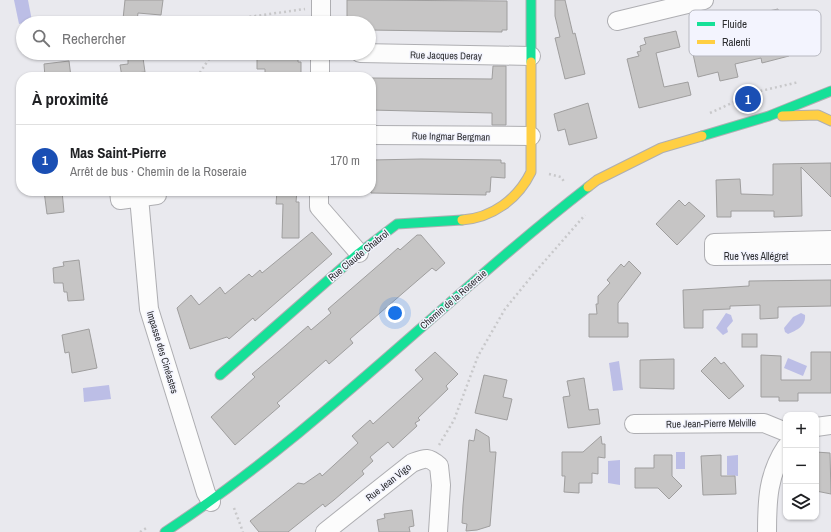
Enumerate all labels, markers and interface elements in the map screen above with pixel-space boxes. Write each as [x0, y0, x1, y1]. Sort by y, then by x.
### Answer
legend [689, 10, 821, 56]
search box [16, 16, 376, 60]
text: Fluide [722, 17, 747, 31]
icon: search [30, 27, 52, 49]
text: Rechercher [62, 28, 126, 49]
text: Ralenti [722, 35, 751, 49]
street label: Rue Jacques Deray [410, 48, 483, 63]
pin: 1 [735, 84, 761, 114]
text: À proximité [32, 87, 108, 110]
street label: Rue Ingmar Bergman [412, 129, 490, 144]
text: Mas Saint-Pierre [70, 142, 166, 163]
text: 1 [42, 152, 48, 169]
text: 170 m [330, 152, 360, 169]
text: Arrêt de bus · Chemin de la Roseraie [70, 163, 247, 180]
street label: Rue Claude Chabrol [325, 227, 391, 284]
street label: Rue Yves Allégret [724, 250, 789, 263]
street label: Chemin de la Roseraie [417, 267, 490, 332]
your location [385, 303, 405, 323]
street label: Impasse des Cinéastes [144, 309, 181, 395]
map controls [783, 412, 819, 520]
button: + [783, 412, 819, 448]
street label: Rue Jean-Pierre Melville [666, 416, 757, 431]
button: − [783, 448, 819, 484]
street label: Rue Jean Vigo [363, 460, 414, 504]
button: layers [783, 484, 819, 520]

